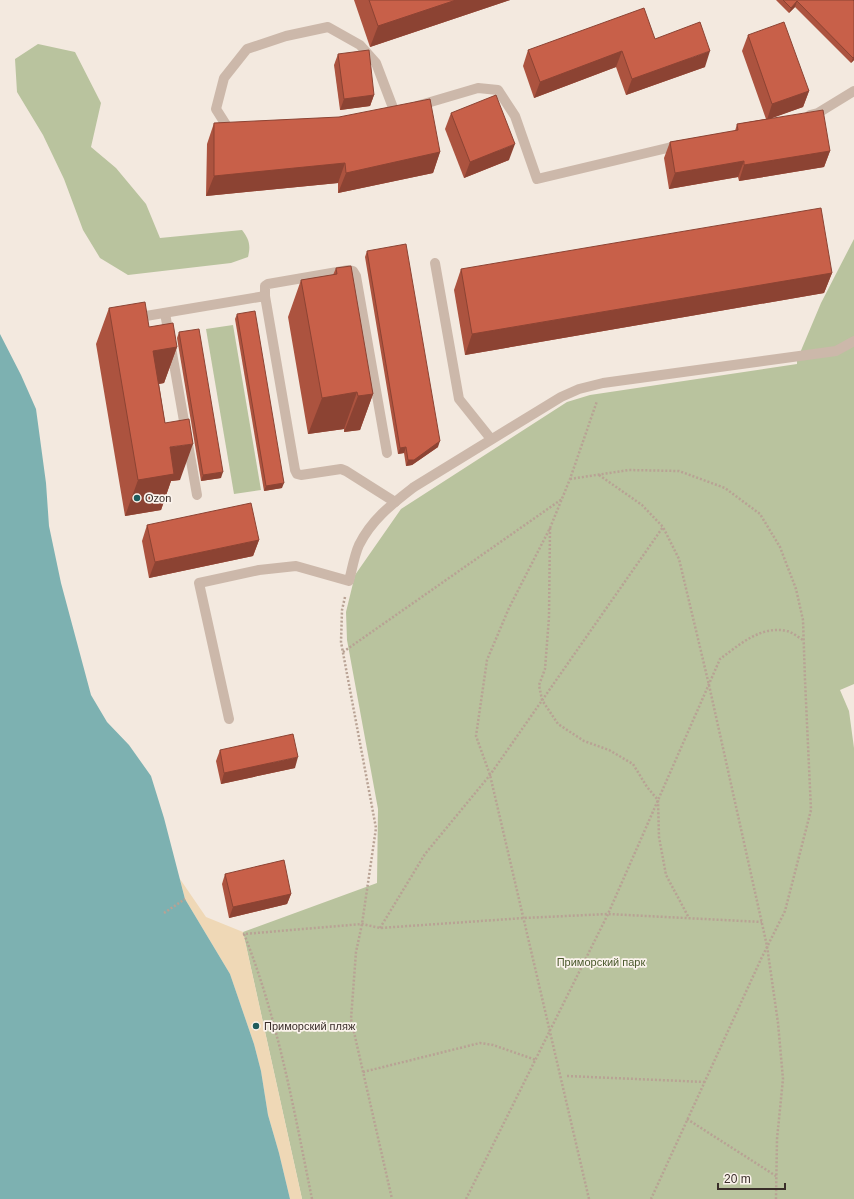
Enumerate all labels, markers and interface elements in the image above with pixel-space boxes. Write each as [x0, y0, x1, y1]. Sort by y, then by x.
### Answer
place label: Ozon [145, 492, 171, 504]
marker: Ozon [132, 493, 142, 503]
park label: Приморский парк [557, 956, 645, 968]
place label: Приморский пляж [264, 1020, 356, 1032]
marker: Приморский пляж [251, 1021, 261, 1031]
scale bar [718, 1165, 785, 1191]
text: 20 m [724, 1172, 751, 1186]

